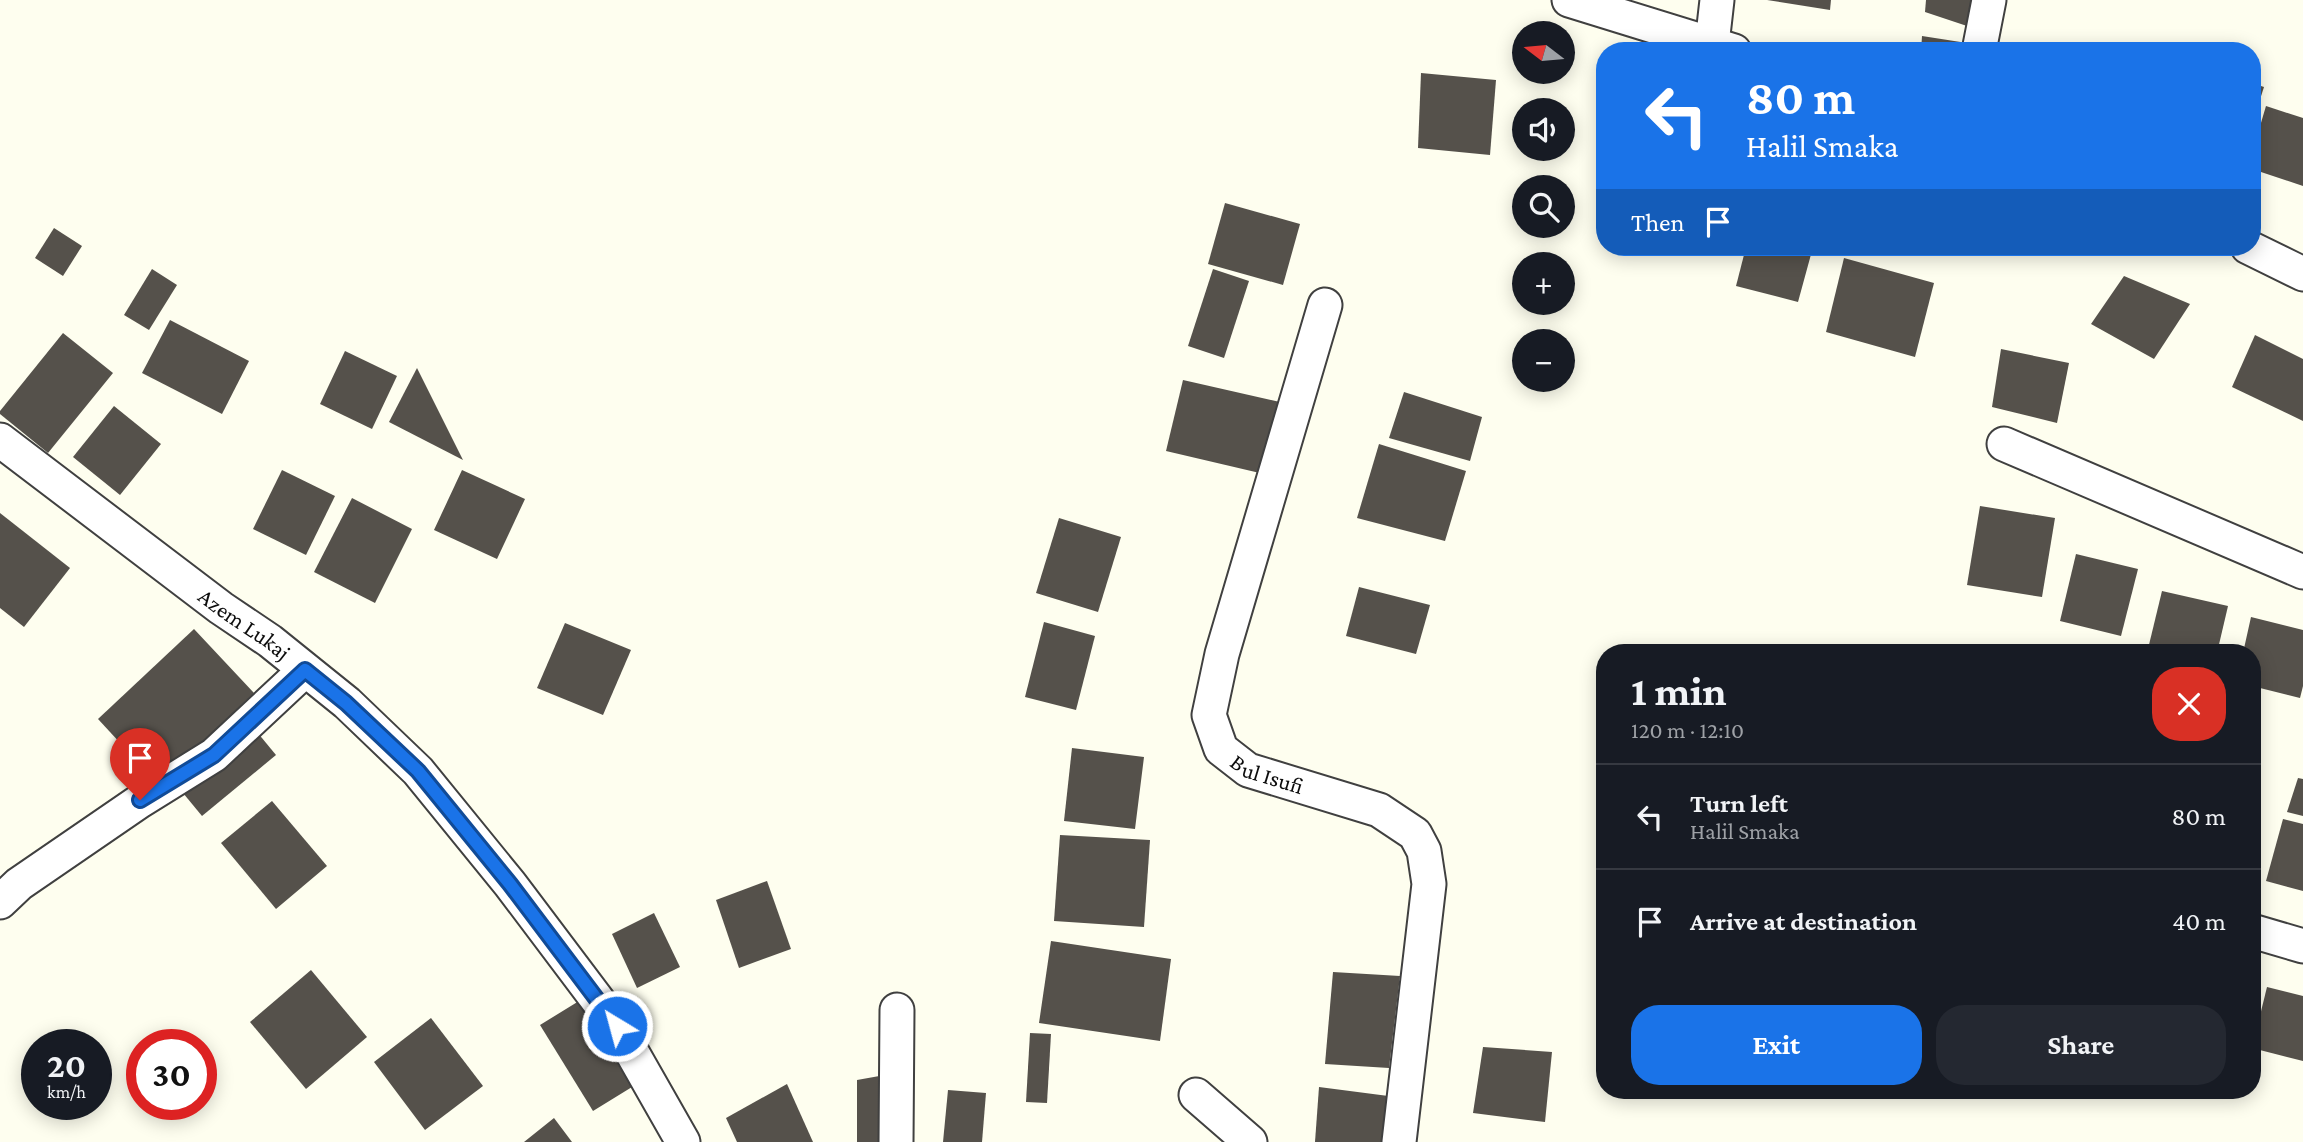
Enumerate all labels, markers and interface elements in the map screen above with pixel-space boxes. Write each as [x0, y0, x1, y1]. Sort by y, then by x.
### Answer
north arrow [1512, 21, 1575, 84]
map controls [1512, 21, 1575, 392]
icon: left [1631, 70, 1722, 161]
text: 80 m [1746, 70, 1855, 125]
button: sound [1512, 98, 1575, 161]
text: Halil Smaka [1746, 128, 1898, 164]
button: search [1512, 175, 1575, 238]
icon: arrive [1699, 203, 1737, 241]
text: Then [1631, 208, 1685, 237]
button: + [1512, 252, 1575, 315]
button: − [1512, 329, 1575, 392]
street label: Azem Lukaj [193, 583, 296, 665]
text: 1 min [1631, 667, 1727, 714]
button: close [2152, 667, 2226, 741]
text: 120 m · 12:10 [1631, 717, 1744, 743]
pin [110, 728, 170, 800]
icon: arrive [121, 739, 159, 777]
street label: Bul Isufi [1226, 748, 1307, 799]
text: Turn left [1690, 789, 1788, 818]
icon: left [1631, 798, 1669, 836]
text: 80 m [2172, 802, 2226, 831]
text: Halil Smaka [1690, 818, 1800, 844]
icon: arrive [1631, 903, 1669, 941]
text: Arrive at destination [1690, 907, 1917, 936]
text: 40 m [2172, 907, 2226, 936]
position arrow [580, 989, 654, 1063]
button: Exit [1631, 1005, 1922, 1085]
button: Share [1936, 1005, 2226, 1085]
speed limit sign: 30 [126, 1029, 217, 1120]
text: 20 [47, 1046, 86, 1085]
text: km/h [47, 1082, 86, 1102]

